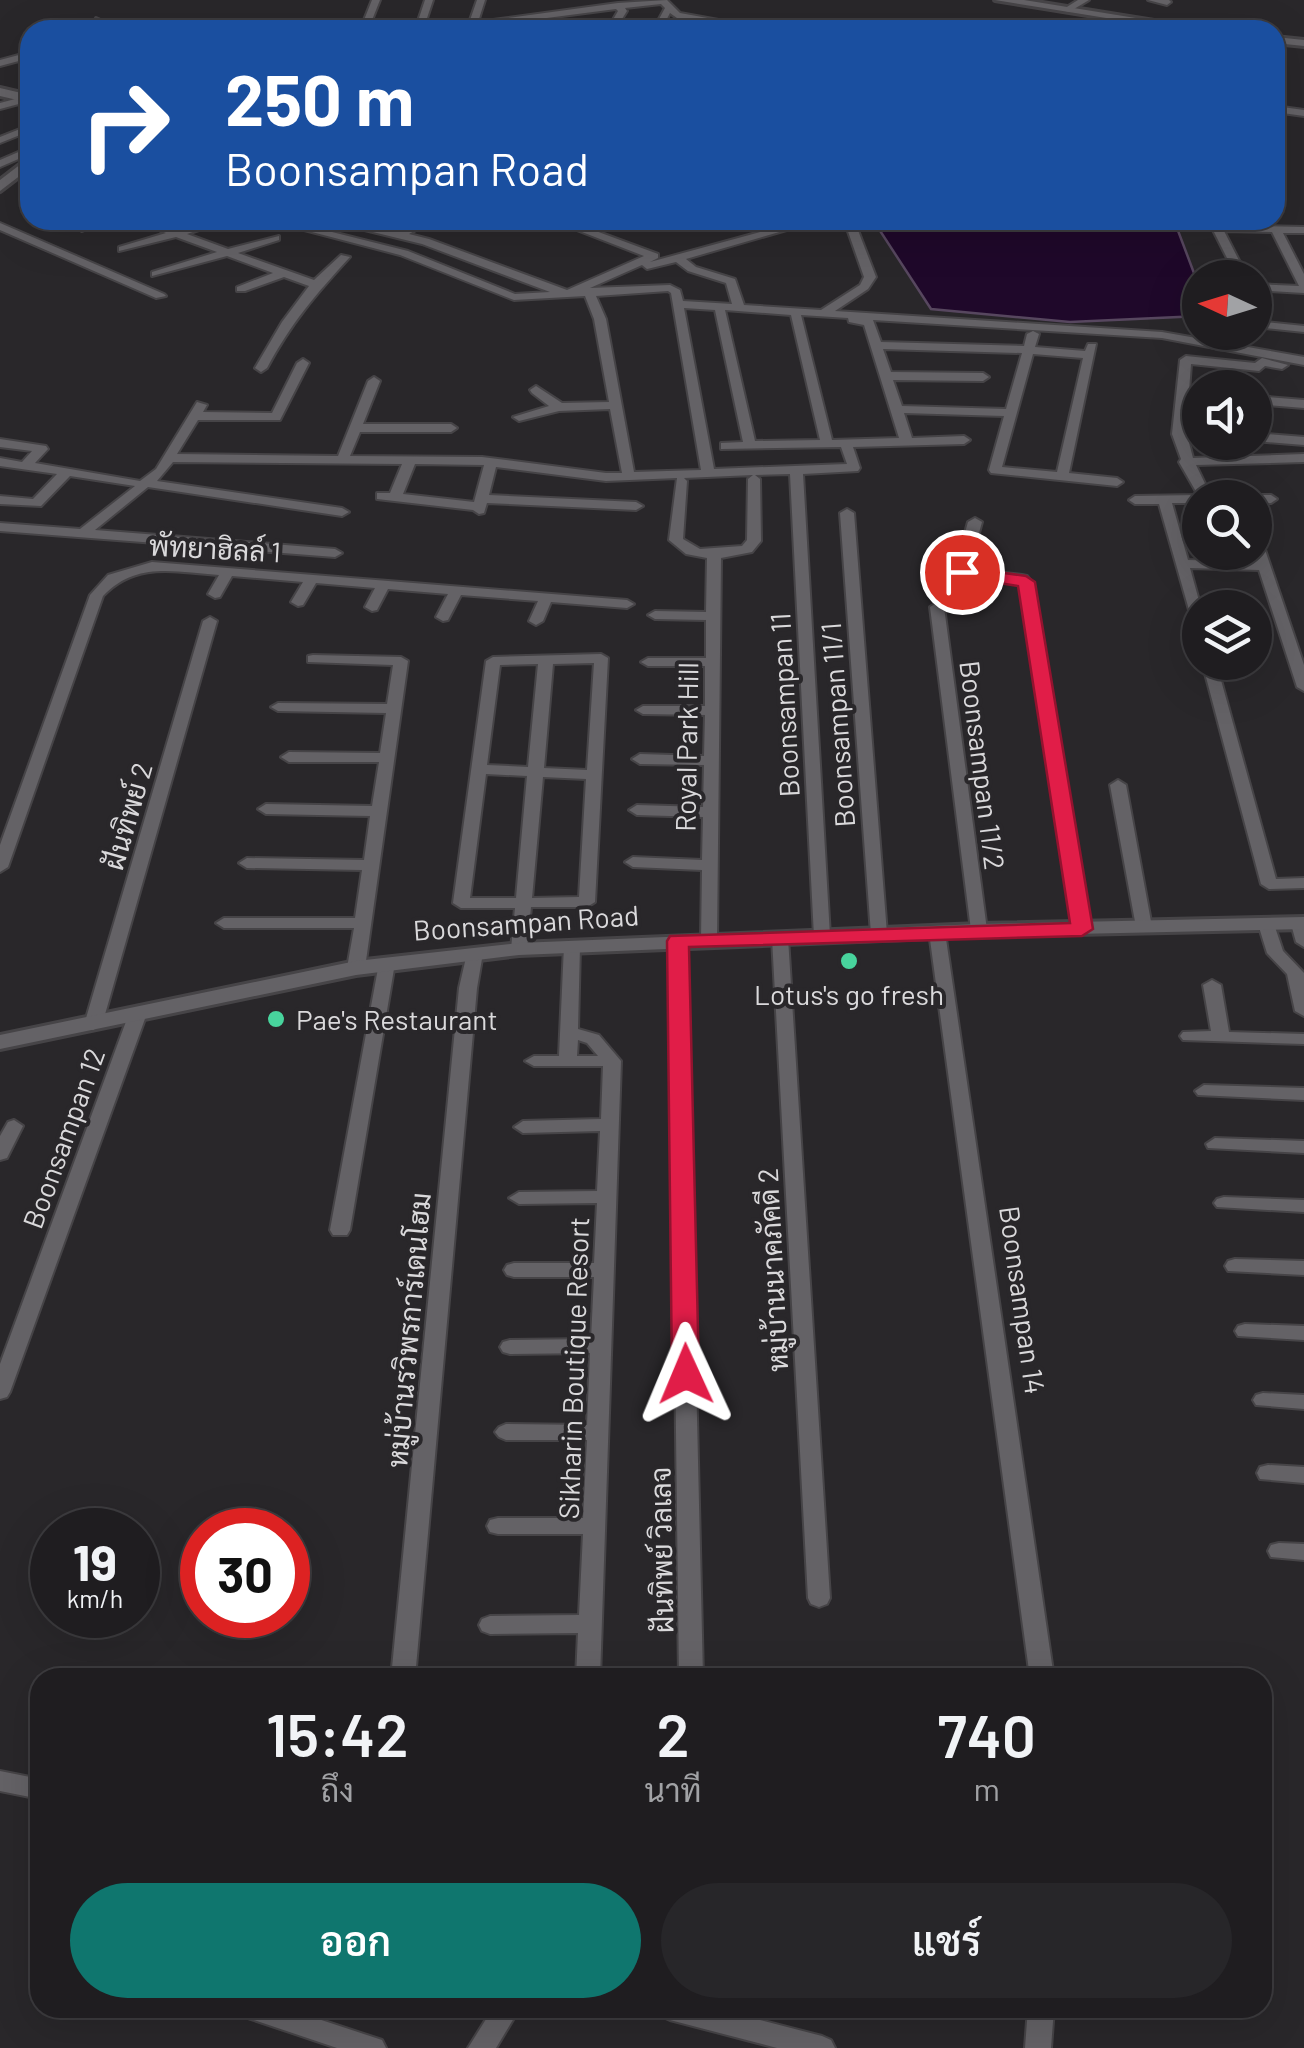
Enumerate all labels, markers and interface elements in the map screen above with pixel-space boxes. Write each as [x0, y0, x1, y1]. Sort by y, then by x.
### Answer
text: 250 m [225, 56, 414, 140]
icon: right [60, 60, 190, 190]
text: Boonsampan Road [225, 141, 589, 195]
north arrow [1182, 260, 1272, 350]
map controls [1182, 260, 1272, 680]
button: sound [1182, 370, 1272, 460]
button: search [1182, 480, 1272, 570]
street label: พัทยาฮิลล์ 1 [148, 527, 282, 568]
pin [920, 530, 1005, 615]
icon: arrive [935, 545, 990, 600]
button: layers [1182, 590, 1272, 680]
street label: Boonsampan 11 [762, 612, 806, 798]
street label: Boonsampan 11/1 [813, 621, 861, 829]
street label: Boonsampan 11/2 [953, 658, 1013, 872]
street label: Royal Park Hill [668, 662, 704, 832]
street label: ฝันทิพย์ 2 [94, 758, 159, 874]
street label: Boonsampan Road [412, 897, 640, 947]
marker: Lotus's go fresh [838, 950, 860, 972]
place label: Lotus's go fresh [754, 977, 944, 1011]
place label: Pae's Restaurant [296, 1002, 498, 1036]
marker: Pae's Restaurant [265, 1008, 287, 1030]
street label: Boonsampan 12 [15, 1043, 111, 1233]
street label: หมู่บ้านนาคภัคดี 2 [750, 1167, 798, 1373]
street label: หมู่บ้านรวิพรการ์เดนโฮม [378, 1191, 441, 1469]
street label: Boonsampan 14 [993, 1204, 1053, 1396]
street label: Sikharin Boutique Resort [551, 1216, 595, 1520]
position arrow [634, 1322, 738, 1426]
street label: ฝันทิพย์ วิลเลจ [642, 1466, 679, 1634]
speed limit sign: 30 [180, 1508, 310, 1638]
text: 19 [73, 1531, 117, 1591]
text: km/h [67, 1583, 123, 1613]
text: 15:42 [266, 1697, 408, 1769]
text: 2 [656, 1697, 690, 1769]
text: 740 [937, 1698, 1036, 1770]
text: m [973, 1769, 1000, 1807]
text: ถึง [321, 1770, 354, 1808]
text: นาที [645, 1770, 701, 1808]
button: ออก [70, 1883, 641, 1998]
button: แชร์ [661, 1883, 1232, 1998]

